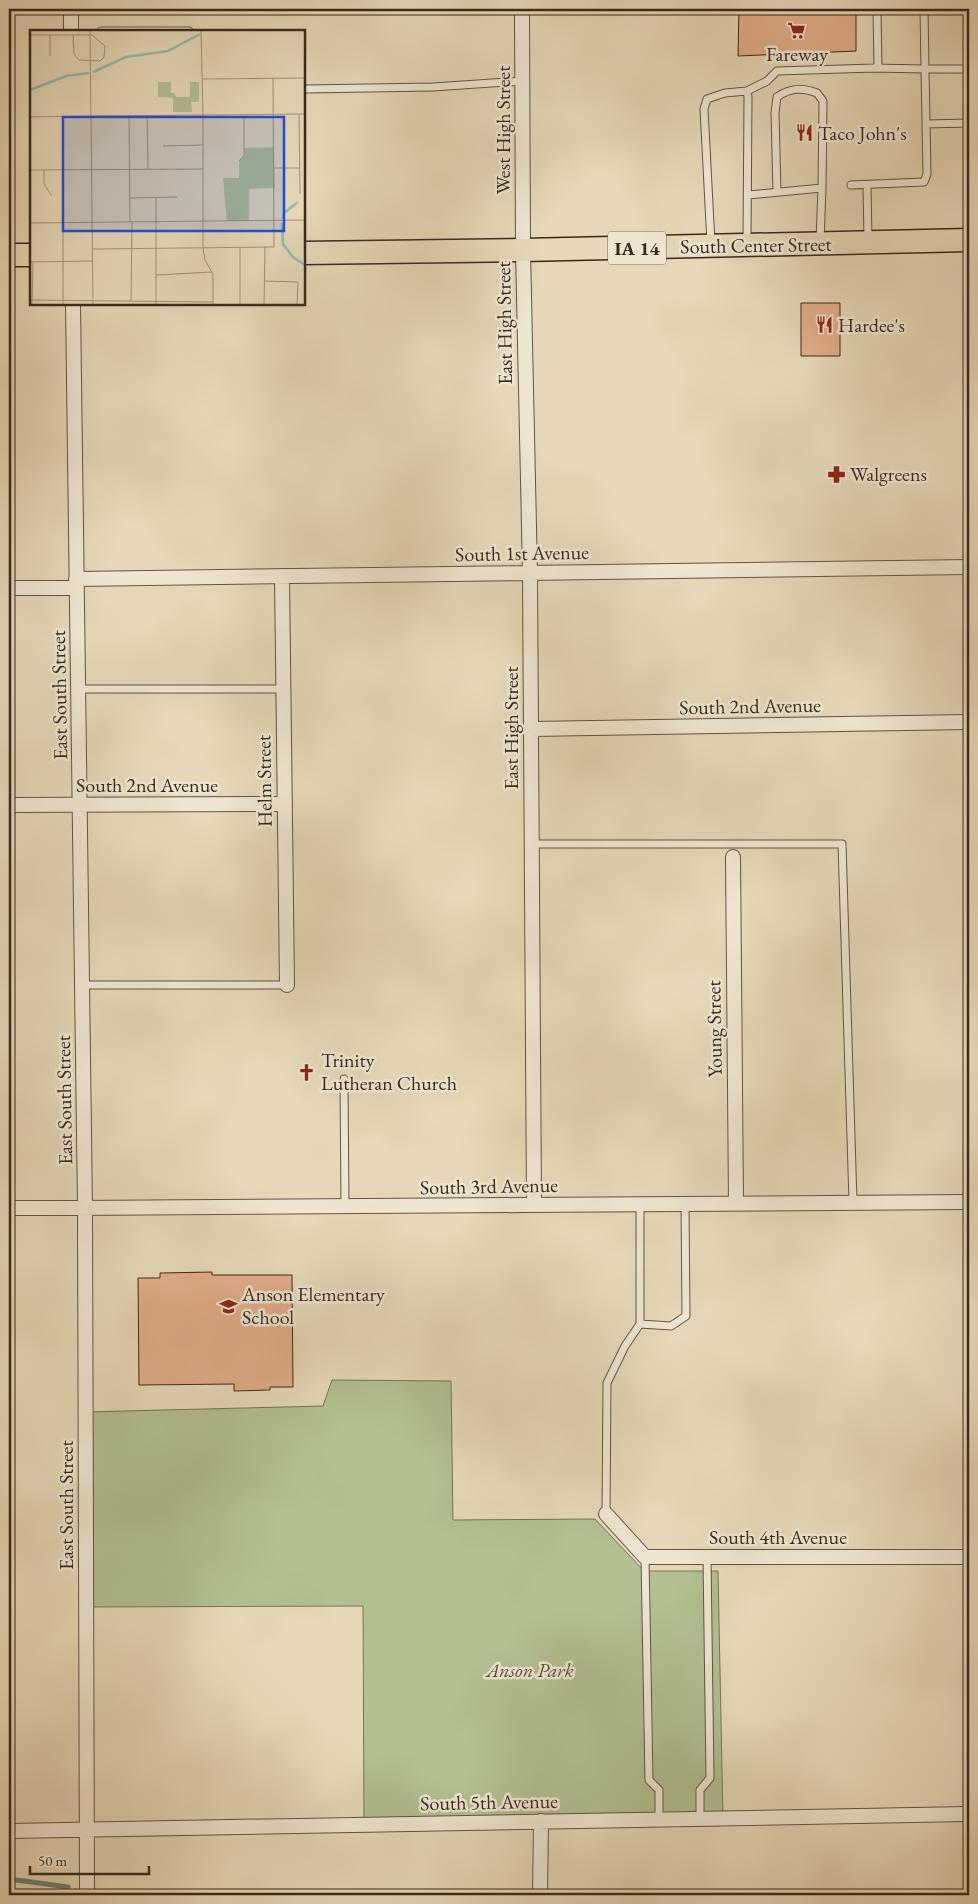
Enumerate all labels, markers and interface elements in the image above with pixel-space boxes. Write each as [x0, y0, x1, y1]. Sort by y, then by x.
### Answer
supermarket icon: Fareway [787, 20, 807, 40]
inset map [30, 30, 305, 305]
place label: Fareway [766, 41, 828, 67]
street label: West High Street [490, 65, 516, 194]
place label: Taco John's [818, 120, 907, 146]
restaurant icon: Taco John's [794, 123, 814, 143]
street label: South Center Street [680, 231, 833, 259]
road number: IA 14 [608, 232, 666, 264]
street label: East High Street [490, 260, 518, 385]
place label: Hardee's [838, 312, 905, 338]
restaurant icon: Hardee's [814, 315, 834, 335]
place label: Walgreens [850, 461, 927, 487]
pharmacy icon: Walgreens [826, 464, 846, 484]
street label: South 1st Avenue [455, 539, 589, 567]
street label: East South Street [45, 629, 73, 760]
street label: East High Street [498, 666, 524, 790]
street label: South 2nd Avenue [679, 692, 821, 720]
street label: Helm Street [250, 734, 278, 827]
street label: South 2nd Avenue [76, 772, 218, 798]
street label: Young Street [700, 979, 728, 1078]
street label: East South Street [50, 1034, 78, 1165]
place label: Trinity Lutheran Church [321, 1047, 457, 1096]
church icon: Trinity Lutheran Church [297, 1062, 317, 1082]
street label: South 3rd Avenue [420, 1172, 558, 1200]
place label: Anson Elementary School [241, 1281, 385, 1330]
school or university icon: Anson Elementary School [218, 1296, 238, 1316]
street label: East South Street [53, 1439, 79, 1570]
street label: South 4th Avenue [709, 1524, 847, 1550]
park label: Anson Park [484, 1657, 574, 1683]
street label: South 5th Avenue [420, 1788, 558, 1816]
scale bar [30, 1844, 149, 1876]
text: 50 m [38, 1851, 67, 1870]

